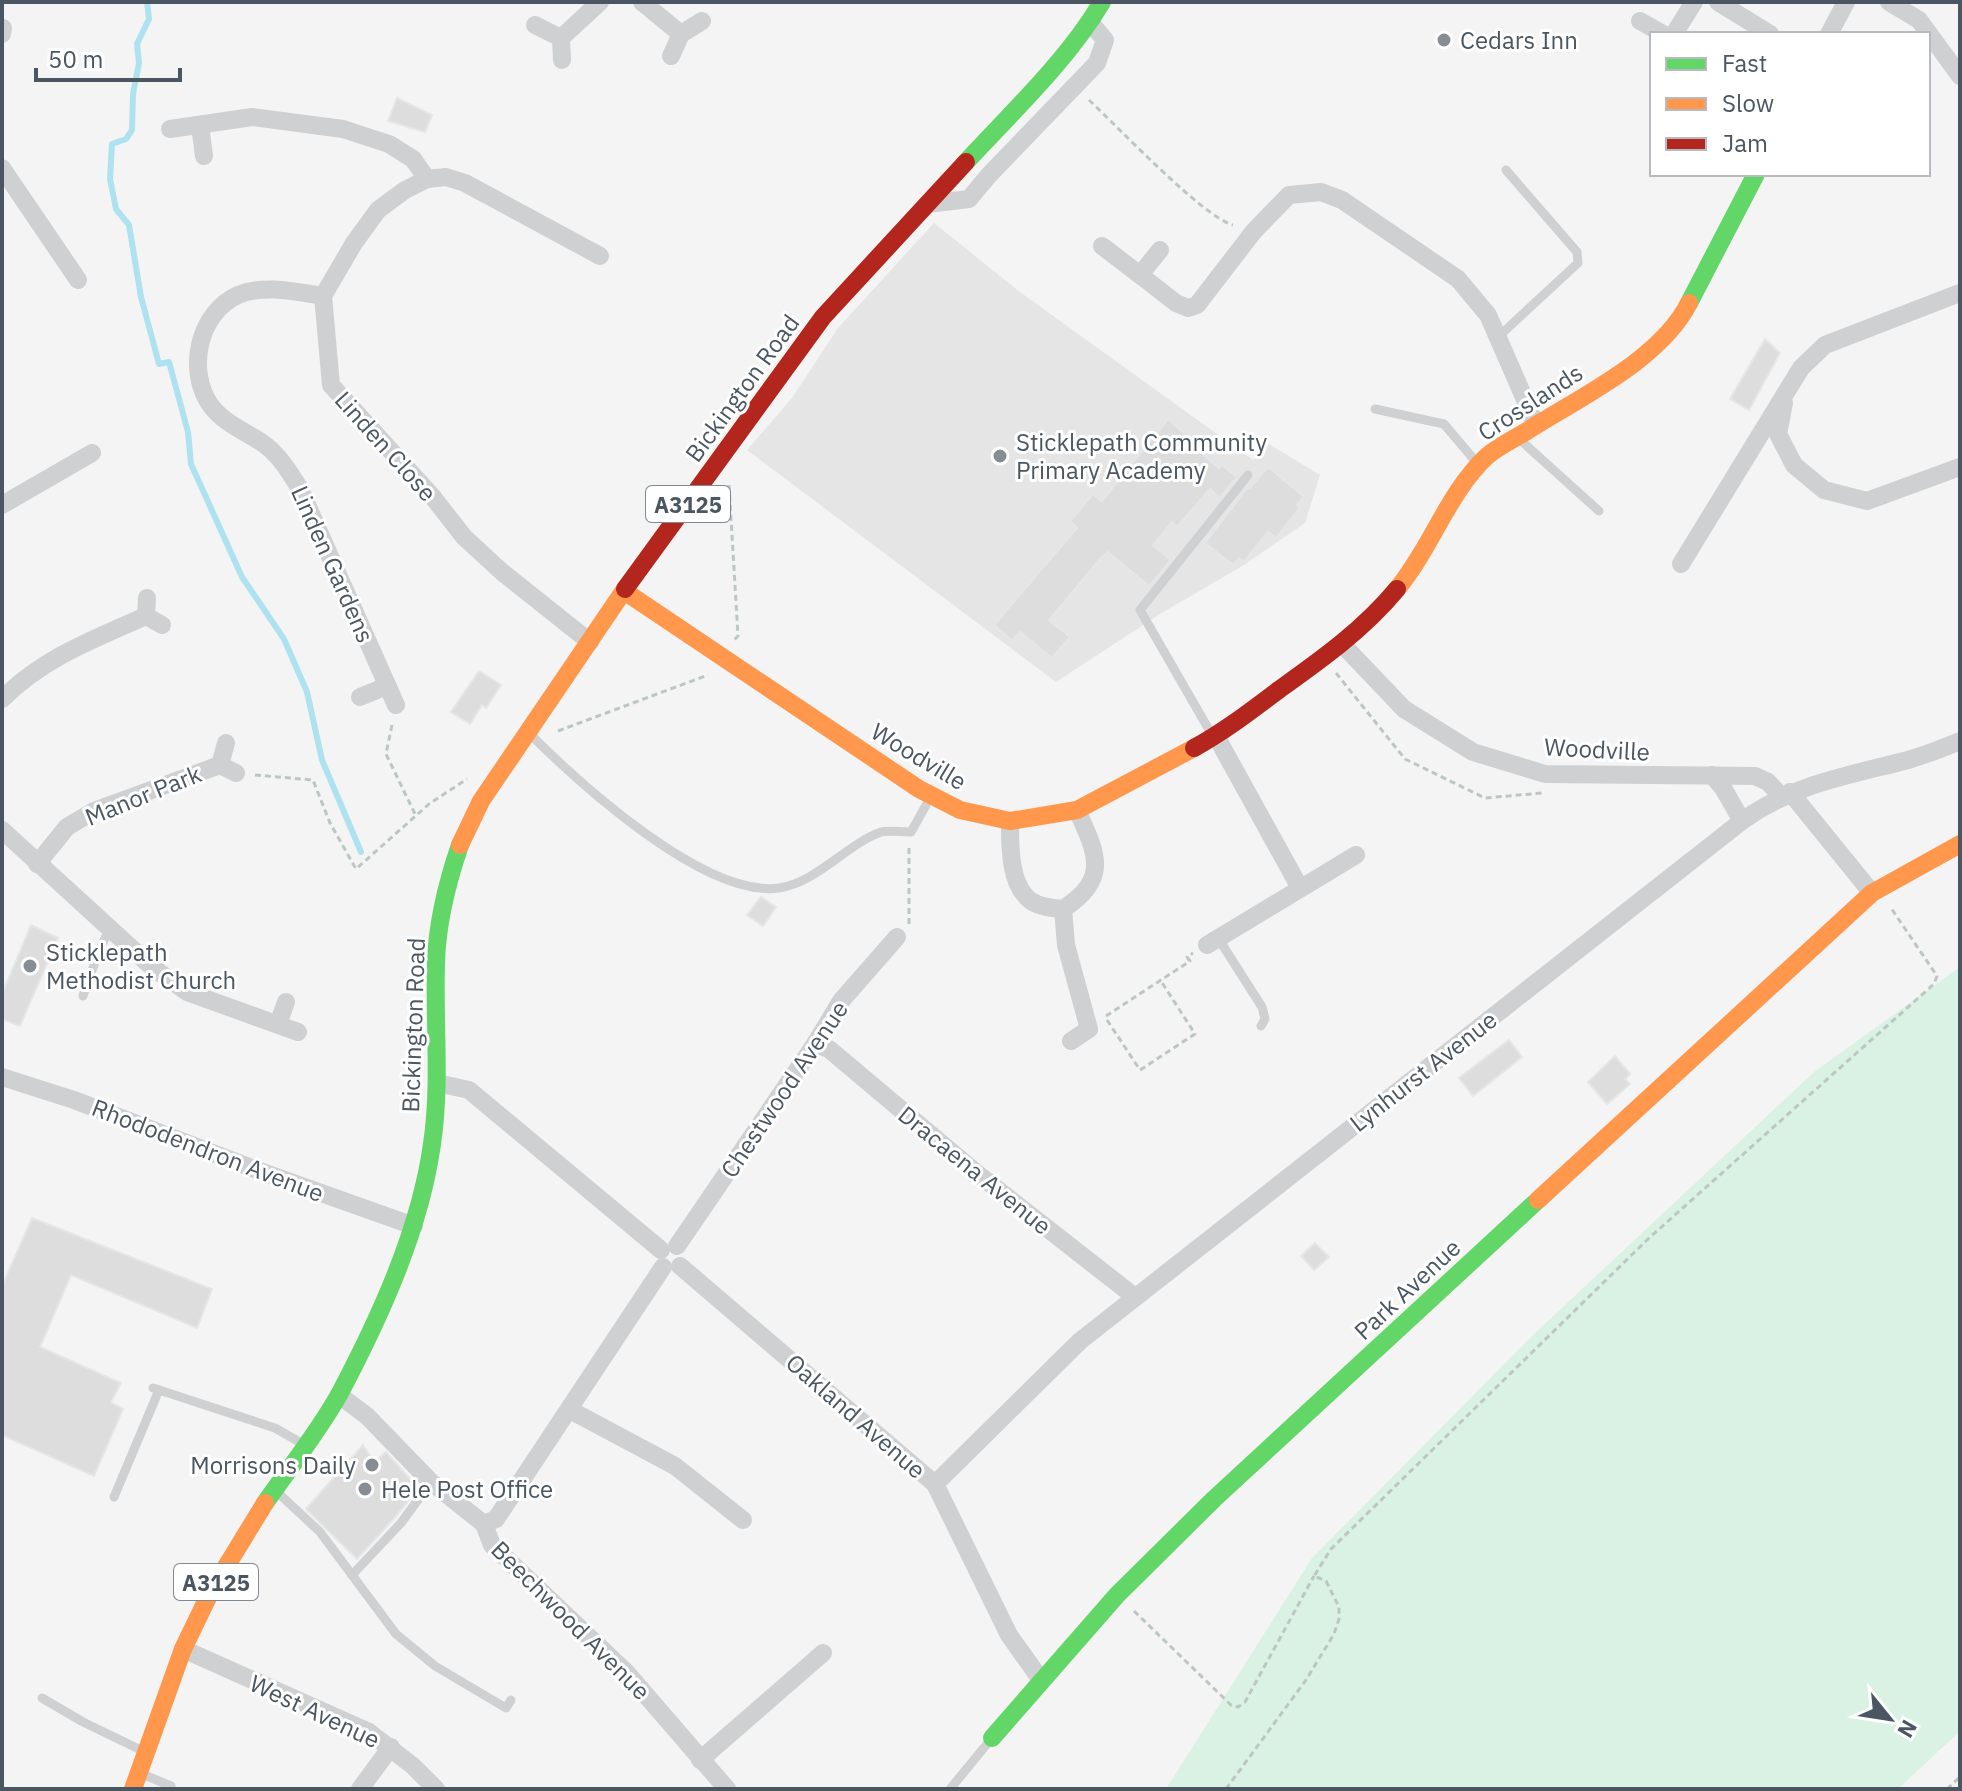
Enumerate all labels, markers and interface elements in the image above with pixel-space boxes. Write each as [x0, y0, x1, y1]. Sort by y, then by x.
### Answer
place label: Cedars Inn [1460, 24, 1578, 56]
marker: Cedars Inn [1435, 31, 1453, 49]
scale bar [36, 32, 180, 82]
legend [1650, 32, 1930, 176]
text: 50 m [48, 43, 103, 75]
text: Fast [1722, 47, 1767, 79]
text: Slow [1722, 87, 1774, 119]
text: Jam [1722, 127, 1768, 159]
street label: Bickington Road [678, 308, 806, 468]
street label: Crosslands [1471, 356, 1589, 448]
street label: Linden Close [328, 384, 444, 508]
place label: Sticklepath Community Primary Academy [1016, 426, 1267, 486]
marker: Sticklepath Community Primary Academy [991, 447, 1009, 465]
street label: Linden Gardens [284, 480, 382, 648]
road number: A3125 [646, 486, 730, 522]
street label: Woodville [865, 715, 973, 797]
street label: Woodville [1543, 730, 1651, 768]
street label: Manor Park [80, 757, 206, 833]
place label: Sticklepath Methodist Church [46, 936, 236, 996]
street label: Bickington Road [394, 937, 432, 1113]
marker: Sticklepath Methodist Church [21, 957, 39, 975]
street label: Chestwood Avenue [713, 994, 855, 1184]
street label: Lynhurst Avenue [1343, 1003, 1503, 1139]
street label: Rhododendron Avenue [87, 1091, 329, 1209]
street label: Dracaena Avenue [892, 1098, 1058, 1242]
street label: Park Avenue [1347, 1231, 1467, 1347]
street label: Oakland Avenue [779, 1346, 933, 1486]
place label: Morrisons Daily [190, 1449, 356, 1481]
marker: Morrisons Daily [363, 1456, 381, 1474]
place label: Hele Post Office [381, 1473, 553, 1505]
marker: Hele Post Office [356, 1480, 374, 1498]
street label: Beechwood Avenue [485, 1534, 657, 1706]
road number: A3125 [174, 1564, 258, 1600]
street label: West Avenue [245, 1667, 385, 1755]
north arrow [1850, 1679, 1930, 1759]
text: N [1891, 1715, 1924, 1743]

